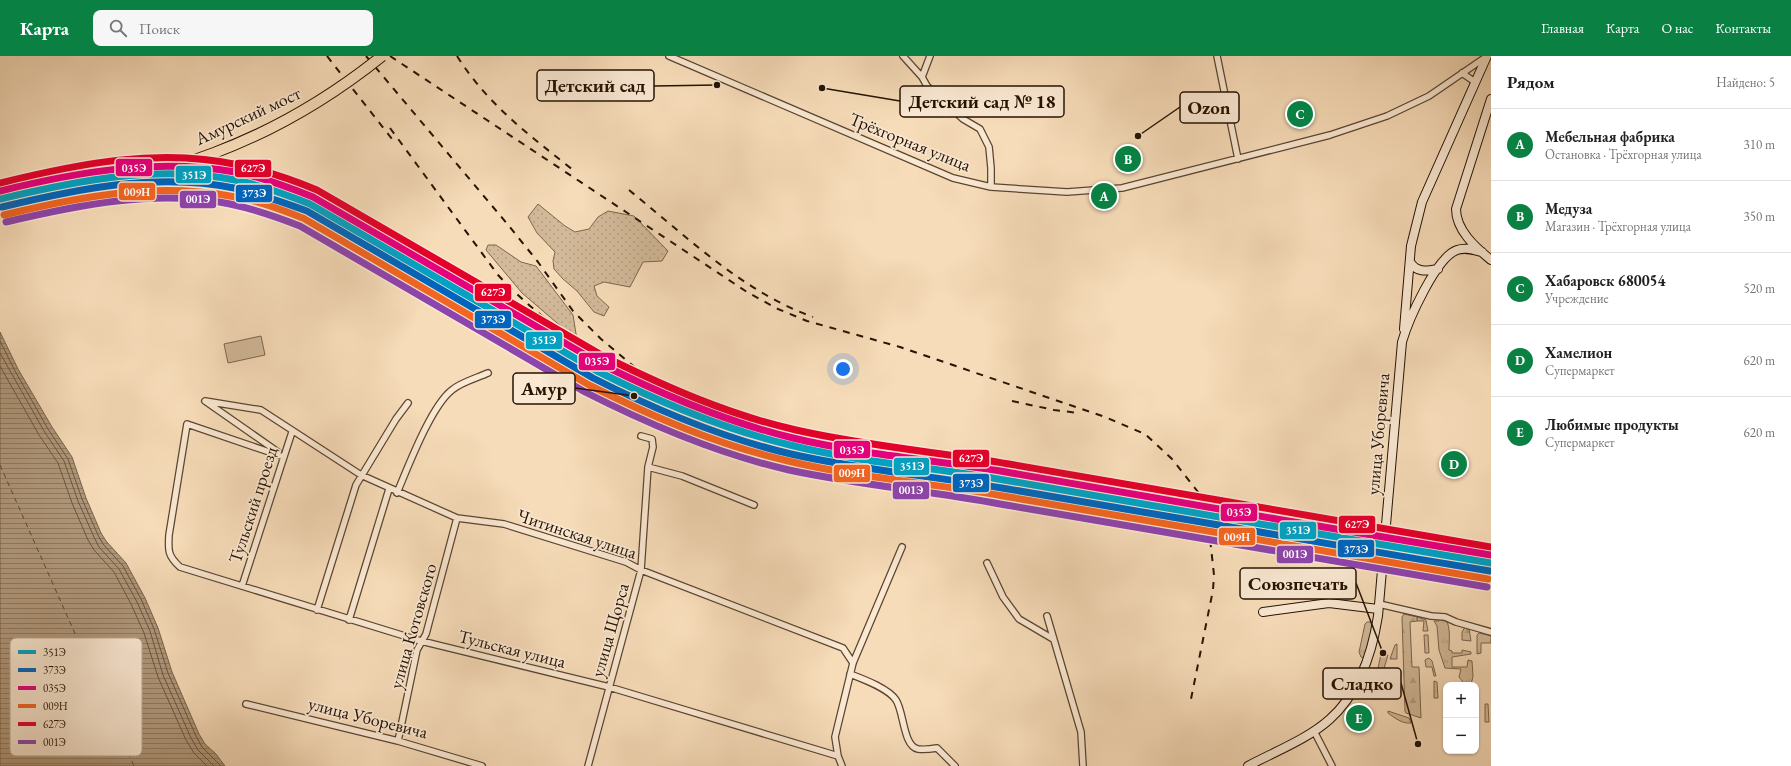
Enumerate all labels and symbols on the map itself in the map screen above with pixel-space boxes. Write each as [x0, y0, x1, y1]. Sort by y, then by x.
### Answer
callout: Детский сад [537, 70, 654, 101]
text: Детский сад [544, 73, 646, 98]
street label: Амурский мост [190, 81, 305, 150]
callout: Детский сад № 18 [900, 86, 1064, 117]
text: Детский сад № 18 [908, 89, 1056, 114]
callout: Ozon [1180, 92, 1239, 123]
text: Ozon [1187, 95, 1231, 120]
pin: C [1287, 99, 1313, 129]
street label: Трёхгорная улица [846, 107, 975, 177]
pin: B [1115, 144, 1141, 174]
line badge: 035Э [115, 158, 153, 177]
line badge: 627Э [234, 159, 272, 178]
text: 035Э [122, 161, 146, 175]
text: 627Э [241, 161, 265, 175]
line badge: 351Э [175, 165, 212, 184]
text: 351Э [182, 168, 206, 182]
pin: A [1091, 181, 1117, 211]
line badge: 009Н [118, 182, 156, 201]
line badge: 373Э [235, 184, 273, 203]
text: 009Н [124, 185, 150, 199]
text: 373Э [242, 186, 266, 200]
line badge: 001Э [179, 190, 217, 209]
text: 001Э [186, 192, 210, 206]
line badge: 627Э [474, 283, 512, 302]
text: 627Э [481, 285, 505, 299]
line badge: 373Э [474, 310, 512, 329]
text: 373Э [481, 312, 505, 326]
line badge: 351Э [525, 331, 563, 350]
text: 351Э [532, 333, 556, 347]
line badge: 035Э [578, 352, 616, 371]
text: 035Э [585, 354, 609, 368]
your location [833, 359, 853, 379]
street label: улица Уборевича [1361, 371, 1394, 496]
callout: Амур [513, 373, 575, 404]
text: Амур [520, 376, 568, 401]
line badge: 035Э [833, 440, 871, 459]
text: 035Э [840, 443, 864, 457]
street label: Тульский проезд [223, 444, 282, 566]
line badge: 627Э [952, 449, 990, 468]
pin: D [1441, 449, 1467, 479]
text: 627Э [959, 451, 983, 465]
line badge: 351Э [893, 457, 930, 476]
text: 351Э [900, 459, 924, 473]
line badge: 009Н [833, 464, 871, 483]
text: 009Н [839, 466, 865, 480]
line badge: 373Э [952, 473, 990, 493]
text: 373Э [959, 476, 983, 490]
line badge: 001Э [892, 481, 930, 500]
text: 001Э [899, 483, 923, 497]
street label: Читинская улица [515, 503, 641, 564]
line badge: 035Э [1220, 503, 1258, 522]
text: 035Э [1227, 505, 1251, 519]
line badge: 627Э [1338, 515, 1376, 534]
text: 627Э [1345, 517, 1369, 531]
line badge: 351Э [1279, 521, 1317, 540]
text: 351Э [1286, 523, 1310, 537]
line badge: 009Н [1218, 527, 1256, 546]
text: 009Н [1224, 530, 1250, 544]
line badge: 373Э [1337, 539, 1375, 558]
text: 373Э [1344, 542, 1368, 556]
line badge: 001Э [1276, 545, 1314, 564]
text: 001Э [1283, 547, 1307, 561]
street label: улица Котовского [384, 560, 441, 691]
callout: Союзпечать [1240, 568, 1356, 599]
text: Союзпечать [1248, 571, 1348, 596]
street label: улица Щорса [585, 579, 634, 680]
street label: Тульская улица [456, 624, 569, 673]
legend [10, 638, 142, 756]
text: 351Э [43, 645, 66, 659]
text: 373Э [43, 663, 66, 677]
callout: Сладко [1323, 668, 1401, 699]
text: Сладко [1331, 671, 1393, 696]
text: 035Э [43, 681, 66, 695]
street label: улица Уборевича [306, 692, 431, 744]
text: 009Н [43, 699, 68, 713]
pin: E [1346, 703, 1372, 733]
text: 627Э [43, 717, 66, 731]
text: 001Э [43, 735, 66, 749]

